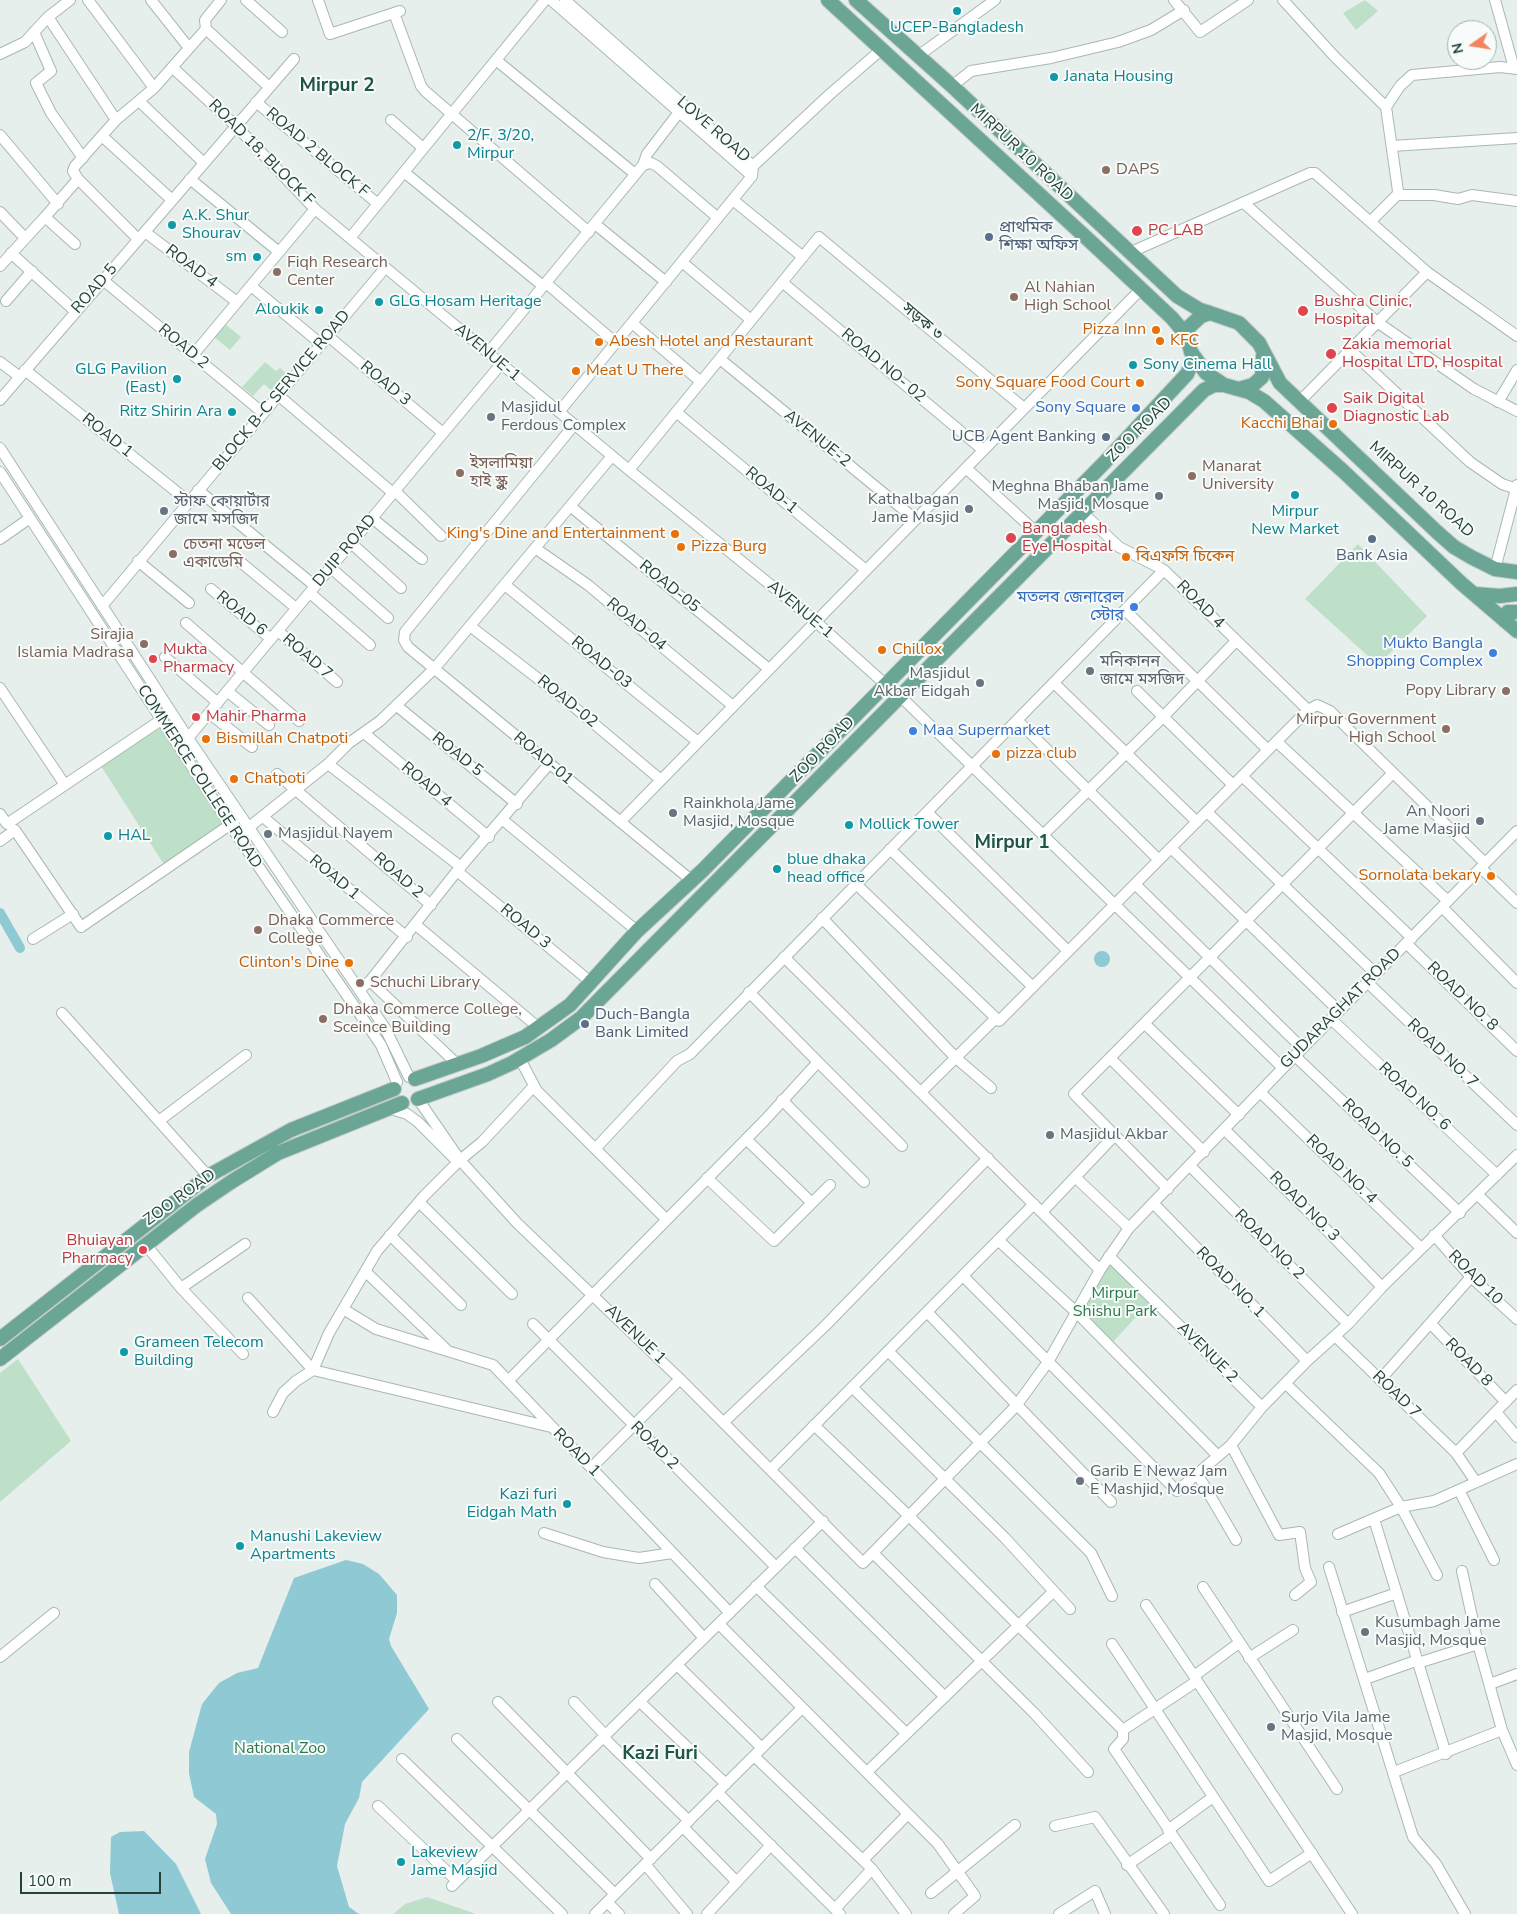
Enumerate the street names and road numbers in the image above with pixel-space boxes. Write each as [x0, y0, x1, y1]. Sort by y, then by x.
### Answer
street label: LOVE ROAD [672, 93, 754, 167]
street label: ROAD 18, BLOCK F [204, 96, 318, 210]
street label: MIRPUR 10 ROAD [965, 100, 1077, 206]
street label: ROAD 2 BLOCK F [261, 104, 373, 202]
street label: ROAD 4 [161, 241, 221, 293]
street label: ROAD 5 [68, 260, 122, 318]
street label: সড়ক ৩ [897, 299, 947, 345]
street label: BLOCK B-C SERVICE ROAD [209, 307, 355, 475]
street label: ROAD 2 [154, 320, 212, 374]
street label: AVENUE-1 [450, 320, 524, 386]
street label: ROAD NO- 02 [837, 325, 929, 407]
street label: ROAD 3 [356, 357, 414, 411]
street label: ZOO ROAD [1103, 393, 1177, 467]
street label: AVENUE-2 [780, 406, 854, 472]
street label: ROAD 1 [78, 410, 136, 462]
street label: MIRPUR 10 ROAD [1365, 438, 1477, 542]
street label: ROAD-1 [741, 464, 801, 518]
street label: DUIP ROAD [309, 511, 381, 591]
street label: ROAD-05 [635, 557, 703, 617]
street label: AVENUE-1 [763, 577, 837, 643]
street label: ROAD 4 [1172, 577, 1228, 633]
street label: ROAD 6 [212, 587, 270, 641]
street label: ROAD-04 [602, 594, 670, 656]
street label: ROAD 7 [278, 630, 336, 684]
street label: ROAD-03 [567, 633, 635, 693]
street label: ROAD-02 [533, 672, 601, 732]
street label: COMMERCE COLLEGE ROAD [132, 682, 266, 872]
street label: ZOO ROAD [787, 713, 859, 787]
street label: ROAD-01 [509, 728, 577, 790]
street label: ROAD 5 [428, 729, 486, 781]
street label: ROAD 4 [397, 758, 455, 812]
street label: ROAD 2 [369, 849, 427, 903]
street label: ROAD 1 [305, 851, 363, 905]
street label: ROAD 3 [496, 900, 554, 954]
street label: GUDARAGHAT ROAD [1277, 945, 1405, 1073]
street label: ROAD NO. 8 [1423, 958, 1501, 1036]
street label: ROAD NO. 7 [1403, 1015, 1481, 1093]
street label: ROAD NO. 6 [1374, 1059, 1454, 1135]
street label: ROAD NO. 5 [1338, 1095, 1416, 1173]
street label: ROAD NO. 4 [1302, 1131, 1380, 1209]
street label: ZOO ROAD [140, 1166, 220, 1230]
street label: ROAD NO. 3 [1265, 1168, 1343, 1246]
street label: ROAD NO. 2 [1230, 1206, 1308, 1284]
street label: ROAD NO. 1 [1191, 1244, 1269, 1322]
street label: ROAD 10 [1444, 1247, 1506, 1309]
street label: AVENUE 1 [600, 1301, 670, 1369]
street label: AVENUE 2 [1173, 1319, 1241, 1387]
street label: ROAD 8 [1440, 1335, 1496, 1391]
street label: ROAD 7 [1368, 1367, 1424, 1423]
street label: ROAD 2 [626, 1418, 682, 1474]
street label: ROAD 1 [548, 1425, 604, 1481]

